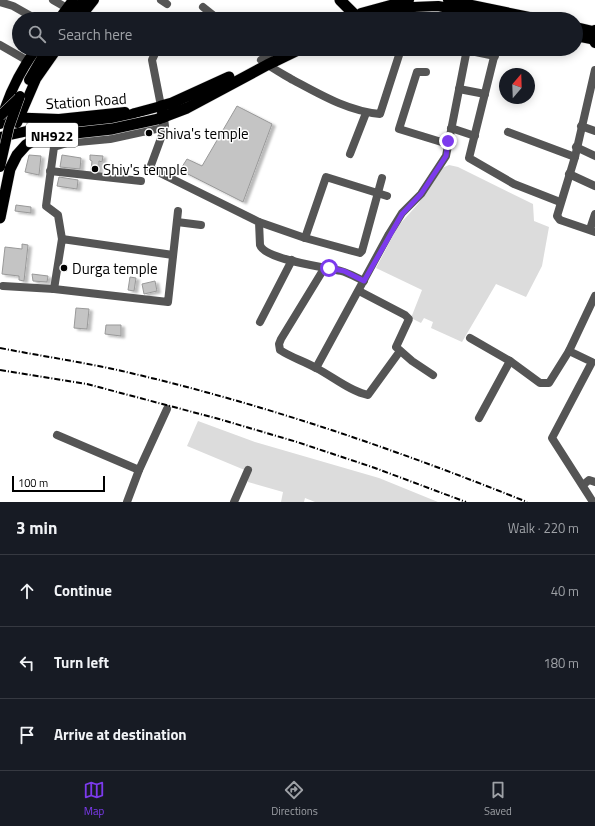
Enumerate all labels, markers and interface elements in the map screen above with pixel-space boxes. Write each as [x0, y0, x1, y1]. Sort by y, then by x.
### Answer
search box [12, 12, 583, 56]
icon: search [26, 23, 48, 45]
text: Search here [58, 23, 132, 46]
north arrow [499, 68, 535, 104]
street label: Station Road [45, 87, 127, 115]
place label: Shiva's temple [157, 122, 249, 145]
road number: NH922 [26, 123, 78, 147]
marker: Shiva's temple [144, 128, 154, 138]
route end [439, 132, 457, 150]
place label: Shiv's temple [103, 158, 187, 181]
marker: Shiv's temple [90, 164, 100, 174]
place label: Durga temple [72, 257, 158, 280]
route start [320, 259, 338, 277]
marker: Durga temple [59, 263, 69, 273]
scale bar [12, 474, 105, 493]
text: 100 m [18, 475, 48, 491]
text: 3 min [16, 515, 57, 541]
text: Walk · 220 m [508, 518, 579, 538]
text: Continue [54, 579, 112, 602]
icon: ahead [16, 580, 38, 602]
text: 40 m [551, 581, 579, 601]
text: Turn left [54, 651, 109, 674]
icon: left [16, 652, 38, 674]
text: 180 m [543, 653, 579, 673]
text: Arrive at destination [54, 723, 187, 746]
icon: arrive [16, 724, 38, 746]
tab: Map [83, 779, 105, 819]
tab: Directions [271, 779, 318, 819]
tab: Saved [484, 779, 512, 819]

